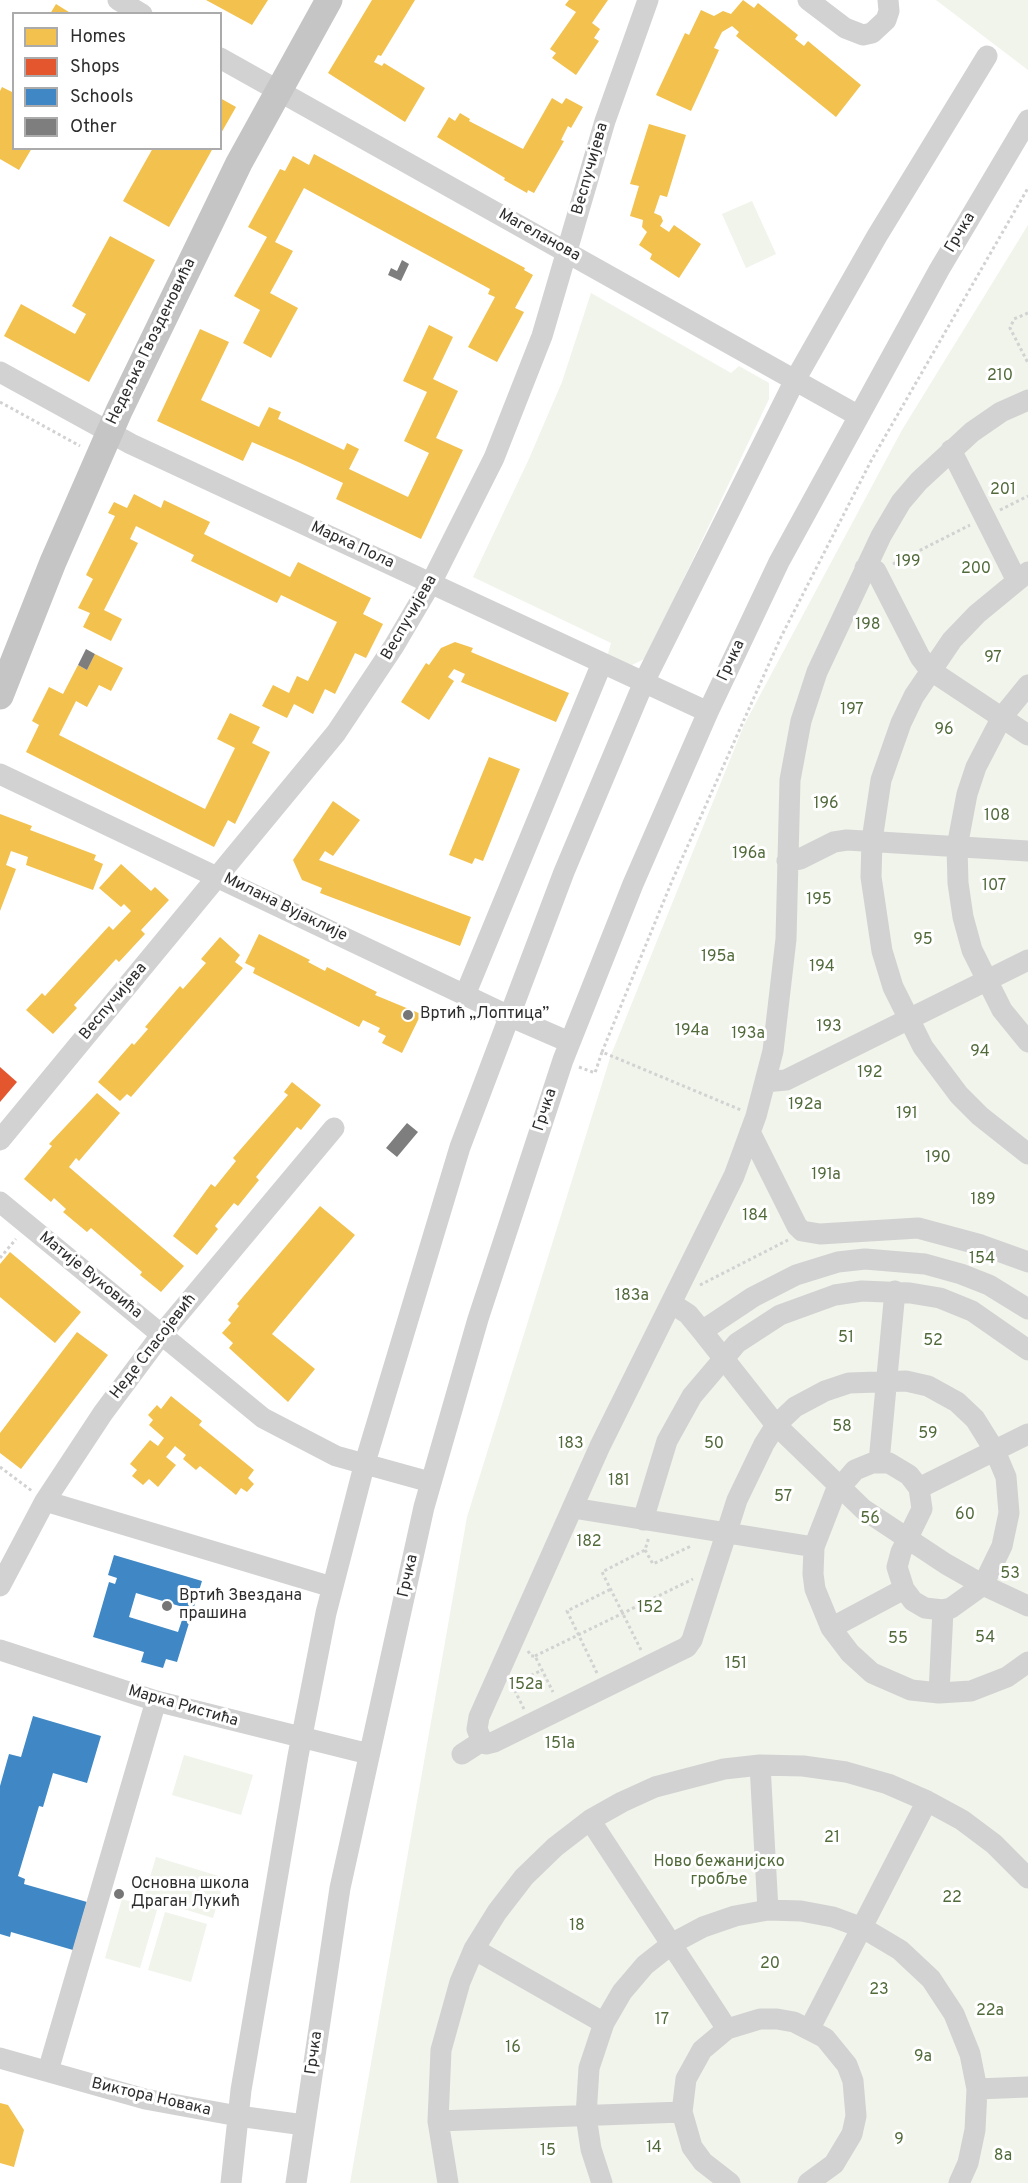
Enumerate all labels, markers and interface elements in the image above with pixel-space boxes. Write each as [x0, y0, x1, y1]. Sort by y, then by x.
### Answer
legend [12, 12, 222, 150]
text: Homes [70, 26, 126, 49]
text: Shops [70, 56, 120, 79]
text: Schools [70, 86, 133, 109]
text: Other [70, 116, 117, 139]
street label: Веспучијева [569, 121, 613, 217]
street label: Магеланова [495, 206, 583, 266]
street label: Грчка [942, 209, 980, 257]
street label: Недељка Гвозденовића [103, 256, 201, 428]
park label: 210 [987, 367, 1013, 387]
park label: 201 [990, 481, 1016, 501]
street label: Марка Пола [307, 518, 397, 574]
park label: 199 [895, 553, 921, 573]
park label: 200 [961, 560, 991, 580]
street label: Веспучијева [378, 572, 442, 664]
park label: 198 [855, 616, 881, 636]
street label: Грчка [714, 637, 750, 685]
park label: 97 [984, 649, 1002, 669]
park label: 197 [840, 701, 864, 721]
park label: 96 [934, 721, 954, 741]
park label: 196 [813, 795, 839, 815]
park label: 108 [984, 807, 1010, 827]
park label: 196a [732, 845, 766, 865]
street label: Милана Вујаклије [220, 870, 350, 946]
park label: 107 [982, 877, 1006, 897]
park label: 195 [806, 891, 832, 911]
park label: 95 [913, 931, 933, 951]
park label: 195a [701, 948, 735, 968]
park label: 194 [809, 958, 835, 978]
street label: Веспучијева [76, 959, 152, 1045]
place label: Вртић „Лоптица” [420, 1005, 549, 1025]
marker: Вртић „Лоптица” [401, 1008, 415, 1022]
park label: 193 [816, 1018, 842, 1038]
park label: 194a [675, 1022, 709, 1042]
park label: 193a [731, 1025, 765, 1045]
park label: 94 [970, 1043, 990, 1063]
park label: 192 [857, 1064, 883, 1084]
street label: Грчка [530, 1086, 562, 1134]
park label: 192а [788, 1096, 822, 1116]
park label: 191 [896, 1105, 918, 1125]
park label: 190 [925, 1149, 951, 1169]
park label: 191a [811, 1166, 841, 1186]
park label: 189 [971, 1191, 995, 1211]
park label: 184 [742, 1207, 768, 1227]
street label: Матије Вуковића [34, 1228, 146, 1324]
park label: 154 [969, 1250, 995, 1270]
park label: 183a [615, 1287, 649, 1307]
street label: Неде Спасојевић [107, 1290, 201, 1404]
park label: 51 [838, 1329, 854, 1349]
park label: 52 [923, 1332, 943, 1352]
park label: 58 [832, 1418, 852, 1438]
park label: 59 [918, 1425, 938, 1445]
park label: 183 [558, 1435, 584, 1455]
park label: 50 [704, 1435, 724, 1455]
park label: 181 [608, 1472, 630, 1492]
park label: 57 [774, 1488, 792, 1508]
park label: 60 [955, 1506, 975, 1526]
park label: 56 [860, 1510, 880, 1530]
park label: 182 [576, 1533, 602, 1553]
street label: Грчка [395, 1553, 423, 1599]
park label: 53 [1000, 1565, 1020, 1585]
place label: Вртић Звездана прашина [179, 1587, 302, 1625]
marker: Вртић Звездана прашина [160, 1599, 174, 1613]
park label: 152 [637, 1599, 663, 1619]
park label: 54 [975, 1629, 995, 1649]
park label: 55 [888, 1630, 908, 1650]
park label: 151 [725, 1655, 747, 1675]
park label: 152a [509, 1676, 543, 1696]
street label: Марка Ристића [126, 1682, 240, 1732]
park label: 151a [545, 1735, 575, 1755]
park label: 21 [824, 1829, 840, 1849]
park label: Ново бежанијско гробље [653, 1853, 785, 1891]
place label: Основна школа Драган Лукић [131, 1875, 249, 1913]
marker: Основна школа Драган Лукић [112, 1887, 126, 1901]
park label: 22 [942, 1889, 962, 1909]
park label: 18 [569, 1917, 585, 1937]
park label: 20 [760, 1955, 780, 1975]
park label: 23 [869, 1981, 889, 2001]
park label: 22a [976, 2002, 1004, 2022]
park label: 17 [655, 2011, 669, 2031]
street label: Грчка [302, 2030, 328, 2076]
park label: 16 [505, 2039, 521, 2059]
park label: 9a [914, 2048, 932, 2068]
street label: Виктора Новака [89, 2075, 213, 2121]
park label: 9 [894, 2131, 904, 2151]
park label: 14 [646, 2139, 662, 2159]
park label: 15 [540, 2142, 556, 2162]
park label: 8a [994, 2147, 1012, 2167]

